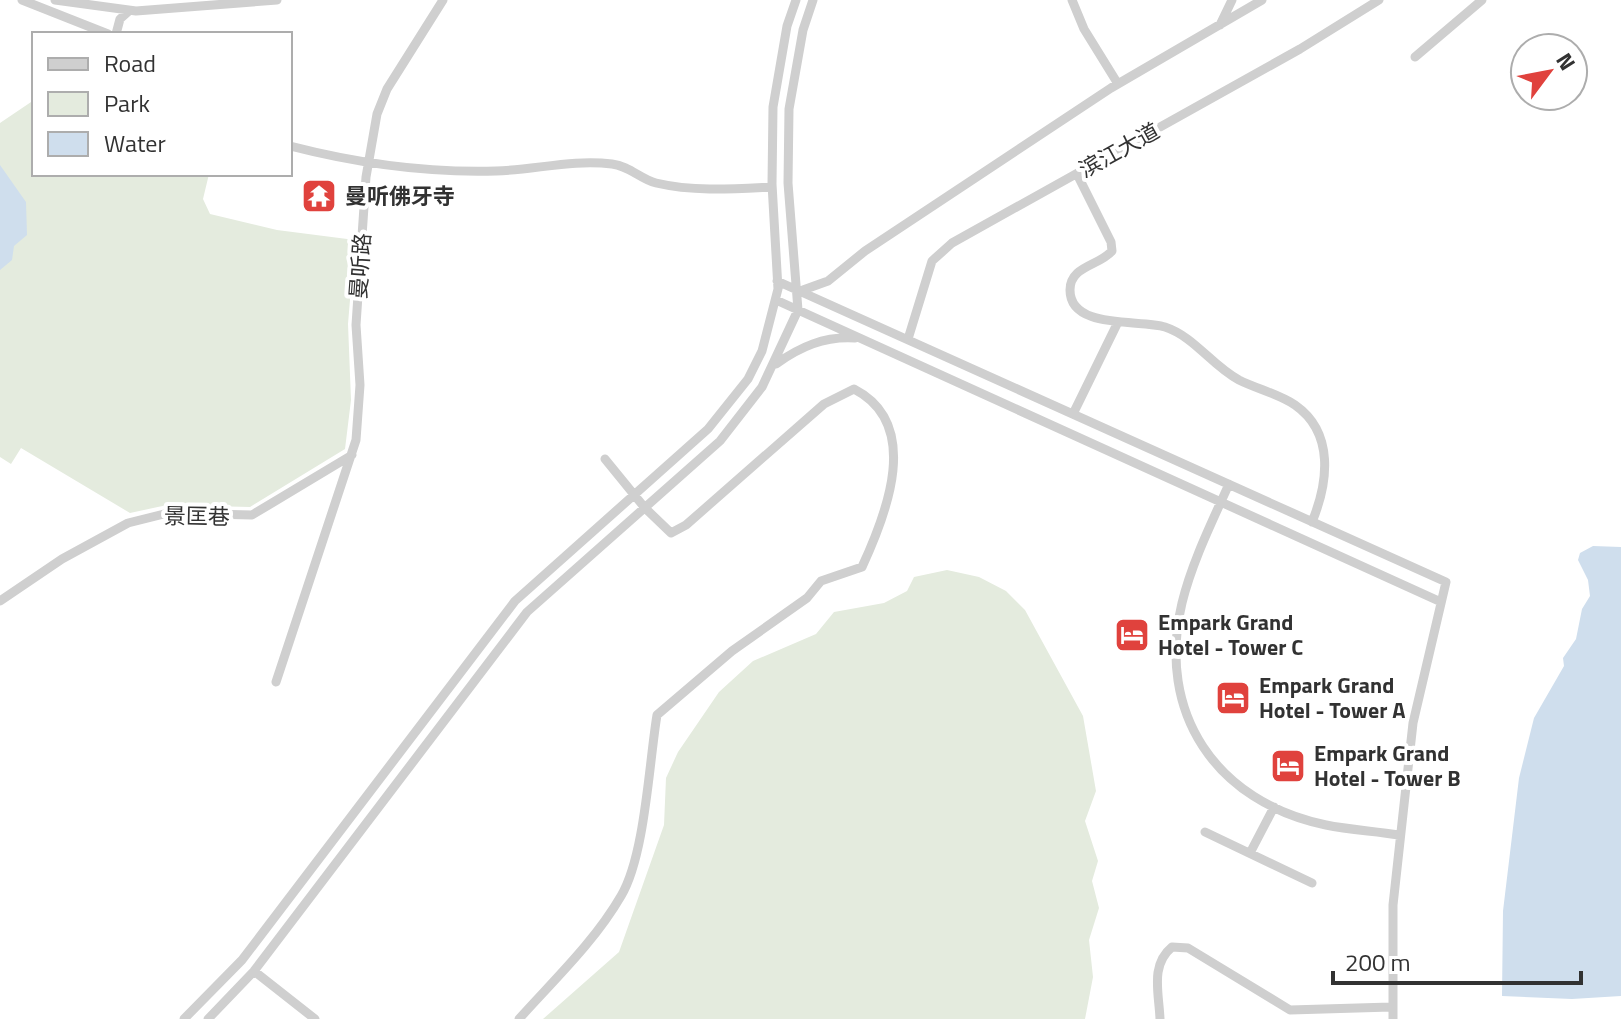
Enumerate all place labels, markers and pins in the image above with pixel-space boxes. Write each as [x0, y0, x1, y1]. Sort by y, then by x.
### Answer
temple icon: 曼听佛牙寺 [300, 177, 338, 215]
place label: 曼听佛牙寺 [345, 179, 455, 213]
place label: Empark Grand Hotel - Tower C [1158, 605, 1303, 664]
hotel icon: Empark Grand Hotel - Tower C [1113, 616, 1151, 654]
place label: Empark Grand Hotel - Tower A [1259, 668, 1406, 727]
hotel icon: Empark Grand Hotel - Tower A [1214, 679, 1252, 717]
place label: Empark Grand Hotel - Tower B [1314, 736, 1461, 795]
hotel icon: Empark Grand Hotel - Tower B [1269, 747, 1307, 785]

